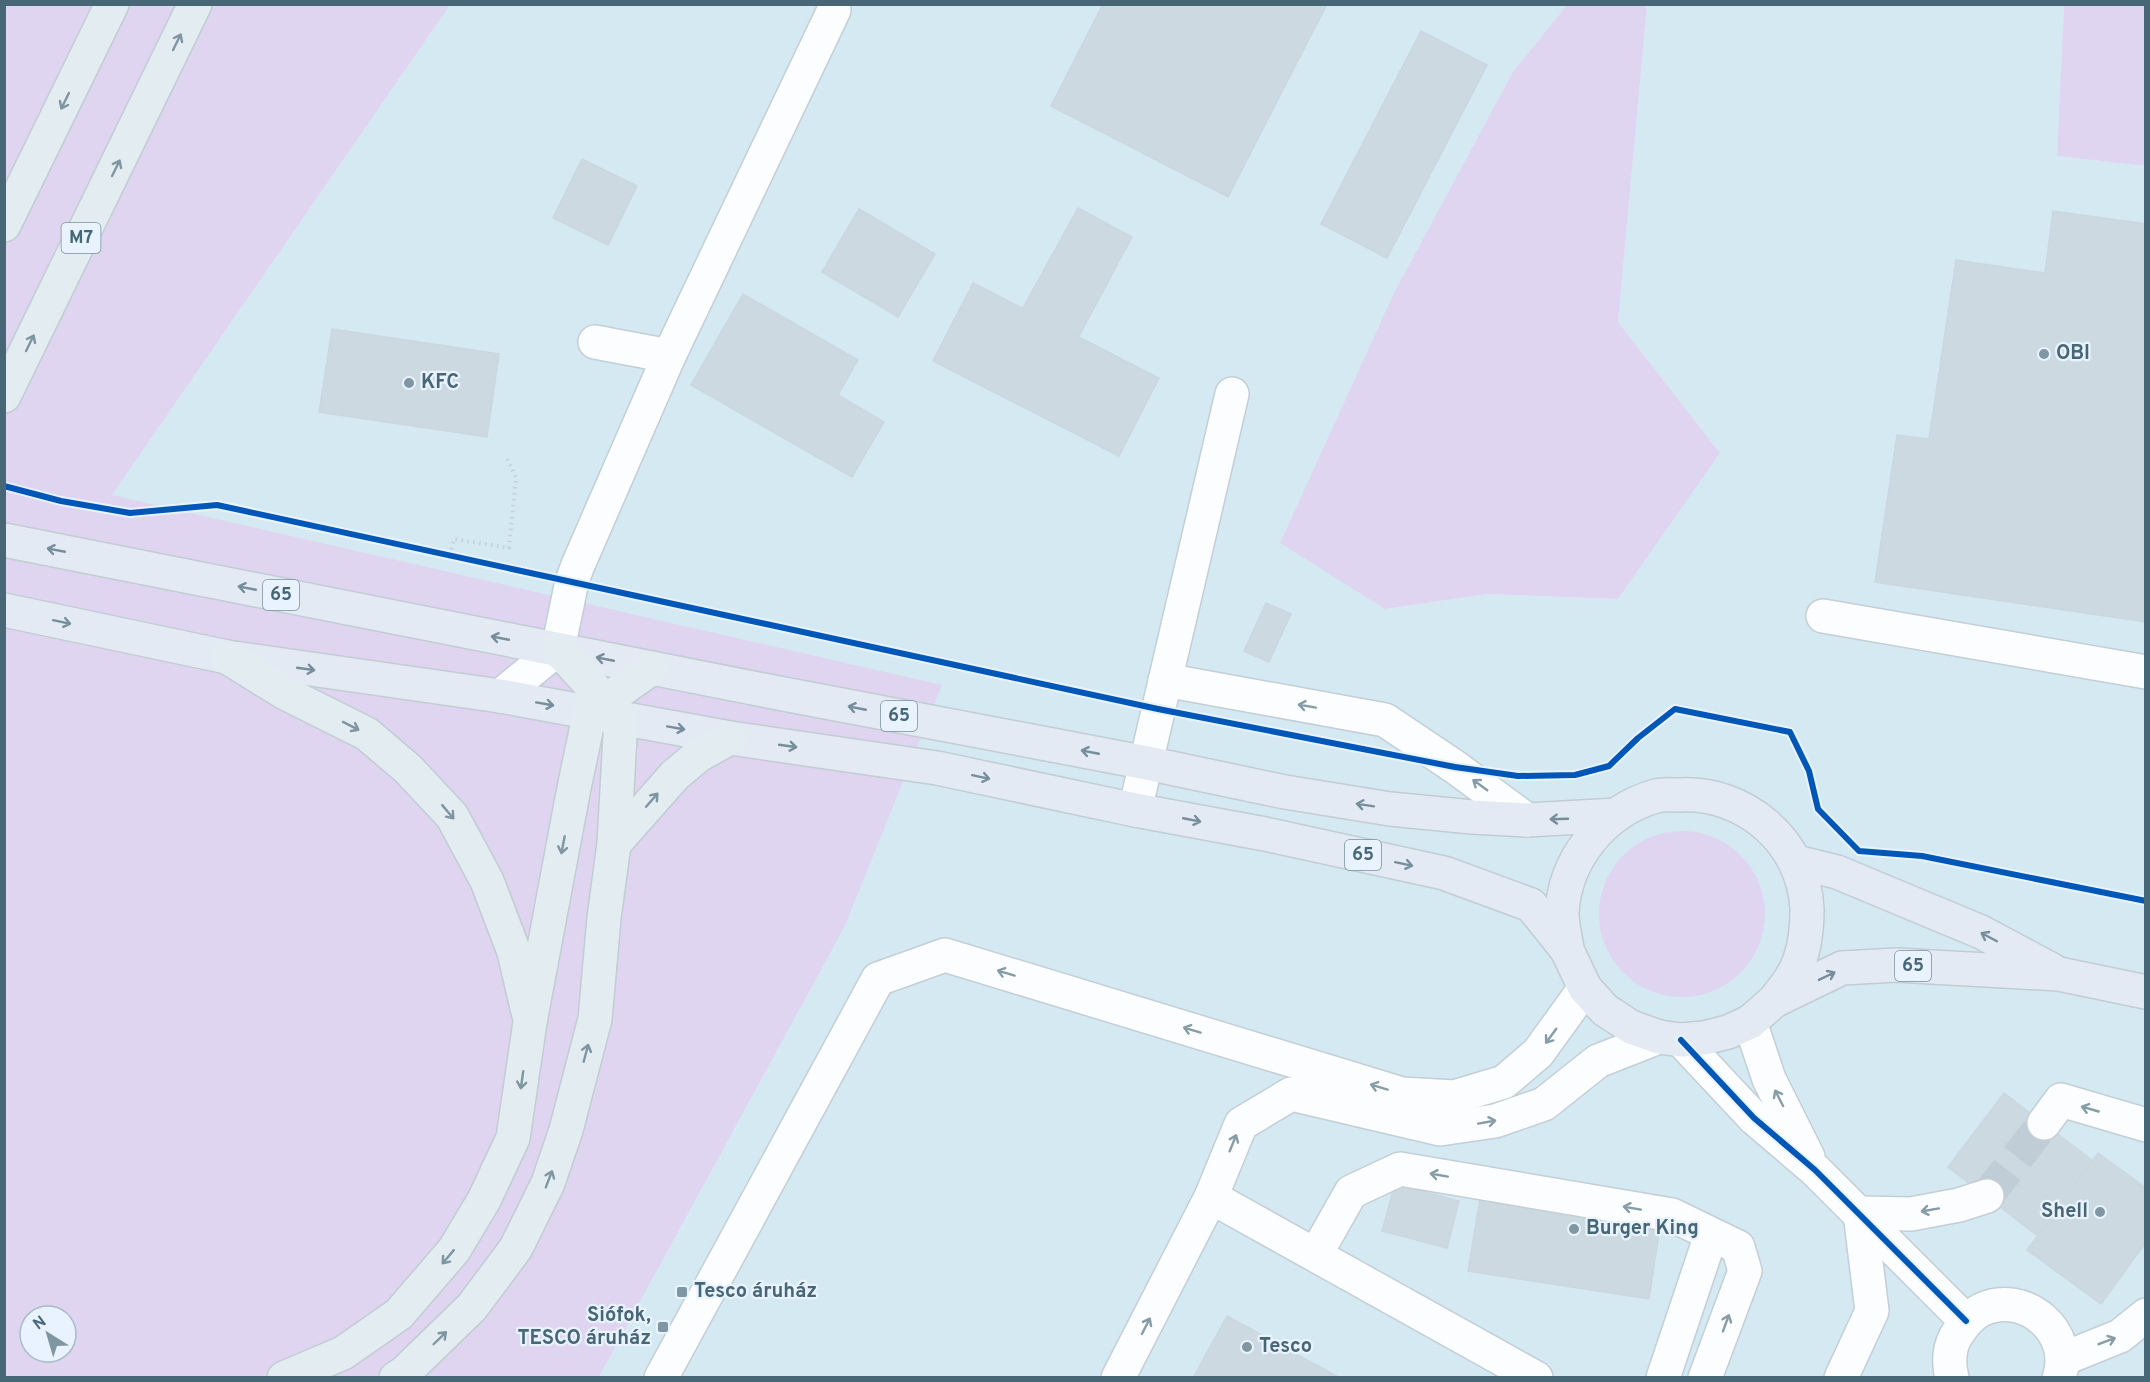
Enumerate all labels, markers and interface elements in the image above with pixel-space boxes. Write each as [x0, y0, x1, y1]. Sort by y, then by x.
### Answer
one-way arrow [172, 34, 183, 52]
one-way arrow [59, 91, 70, 109]
one-way arrow [110, 159, 122, 177]
road number: M7 [62, 223, 100, 253]
one-way arrow [25, 335, 37, 353]
place label: OBI [2056, 341, 2090, 367]
marker: OBI [2037, 347, 2051, 361]
place label: KFC [421, 370, 459, 396]
marker: KFC [402, 376, 416, 390]
one-way arrow [47, 544, 66, 555]
road number: 65 [263, 580, 299, 610]
one-way arrow [238, 582, 258, 593]
one-way arrow [51, 617, 71, 628]
one-way arrow [491, 632, 511, 643]
one-way arrow [595, 653, 615, 664]
one-way arrow [295, 663, 315, 674]
one-way arrow [535, 699, 555, 710]
one-way arrow [1297, 700, 1317, 711]
road number: 65 [881, 701, 917, 731]
one-way arrow [847, 702, 867, 713]
one-way arrow [342, 721, 360, 733]
one-way arrow [665, 723, 685, 734]
one-way arrow [778, 741, 798, 752]
one-way arrow [1080, 746, 1100, 757]
one-way arrow [971, 772, 990, 784]
one-way arrow [1472, 779, 1488, 792]
one-way arrow [646, 792, 659, 808]
one-way arrow [1355, 799, 1375, 810]
one-way arrow [441, 804, 454, 820]
one-way arrow [1549, 813, 1569, 825]
one-way arrow [1182, 815, 1202, 826]
one-way arrow [557, 835, 568, 855]
road number: 65 [1345, 840, 1381, 870]
one-way arrow [1394, 859, 1413, 870]
one-way arrow [1980, 930, 1998, 942]
road number: 65 [1895, 951, 1931, 981]
one-way arrow [997, 967, 1016, 978]
one-way arrow [1817, 969, 1835, 981]
one-way arrow [1183, 1024, 1202, 1035]
one-way arrow [1545, 1027, 1557, 1043]
one-way arrow [581, 1044, 593, 1063]
one-way arrow [516, 1070, 527, 1089]
one-way arrow [1370, 1081, 1389, 1092]
one-way arrow [1773, 1090, 1784, 1108]
one-way arrow [2080, 1103, 2099, 1114]
one-way arrow [1476, 1116, 1496, 1127]
one-way arrow [1228, 1134, 1239, 1152]
one-way arrow [1430, 1169, 1450, 1180]
one-way arrow [544, 1170, 555, 1189]
place label: Shell [2041, 1199, 2088, 1225]
one-way arrow [1622, 1202, 1642, 1213]
one-way arrow [1921, 1205, 1941, 1216]
marker: Shell [2093, 1205, 2107, 1219]
place label: Burger King [1586, 1216, 1699, 1242]
marker: Burger King [1567, 1222, 1581, 1236]
one-way arrow [441, 1249, 455, 1264]
place label: Tesco áruház [694, 1279, 817, 1305]
marker: Tesco áruház [675, 1285, 689, 1299]
place label: Siófok, TESCO áruház [517, 1303, 651, 1352]
north arrow [18, 1304, 78, 1364]
text: N [30, 1312, 51, 1335]
one-way arrow [1721, 1314, 1732, 1333]
one-way arrow [1140, 1318, 1152, 1335]
marker: Siófok, TESCO áruház [656, 1320, 670, 1334]
one-way arrow [432, 1331, 447, 1346]
place label: Tesco [1259, 1334, 1312, 1360]
one-way arrow [2097, 1335, 2115, 1346]
marker: Tesco [1240, 1340, 1254, 1354]

